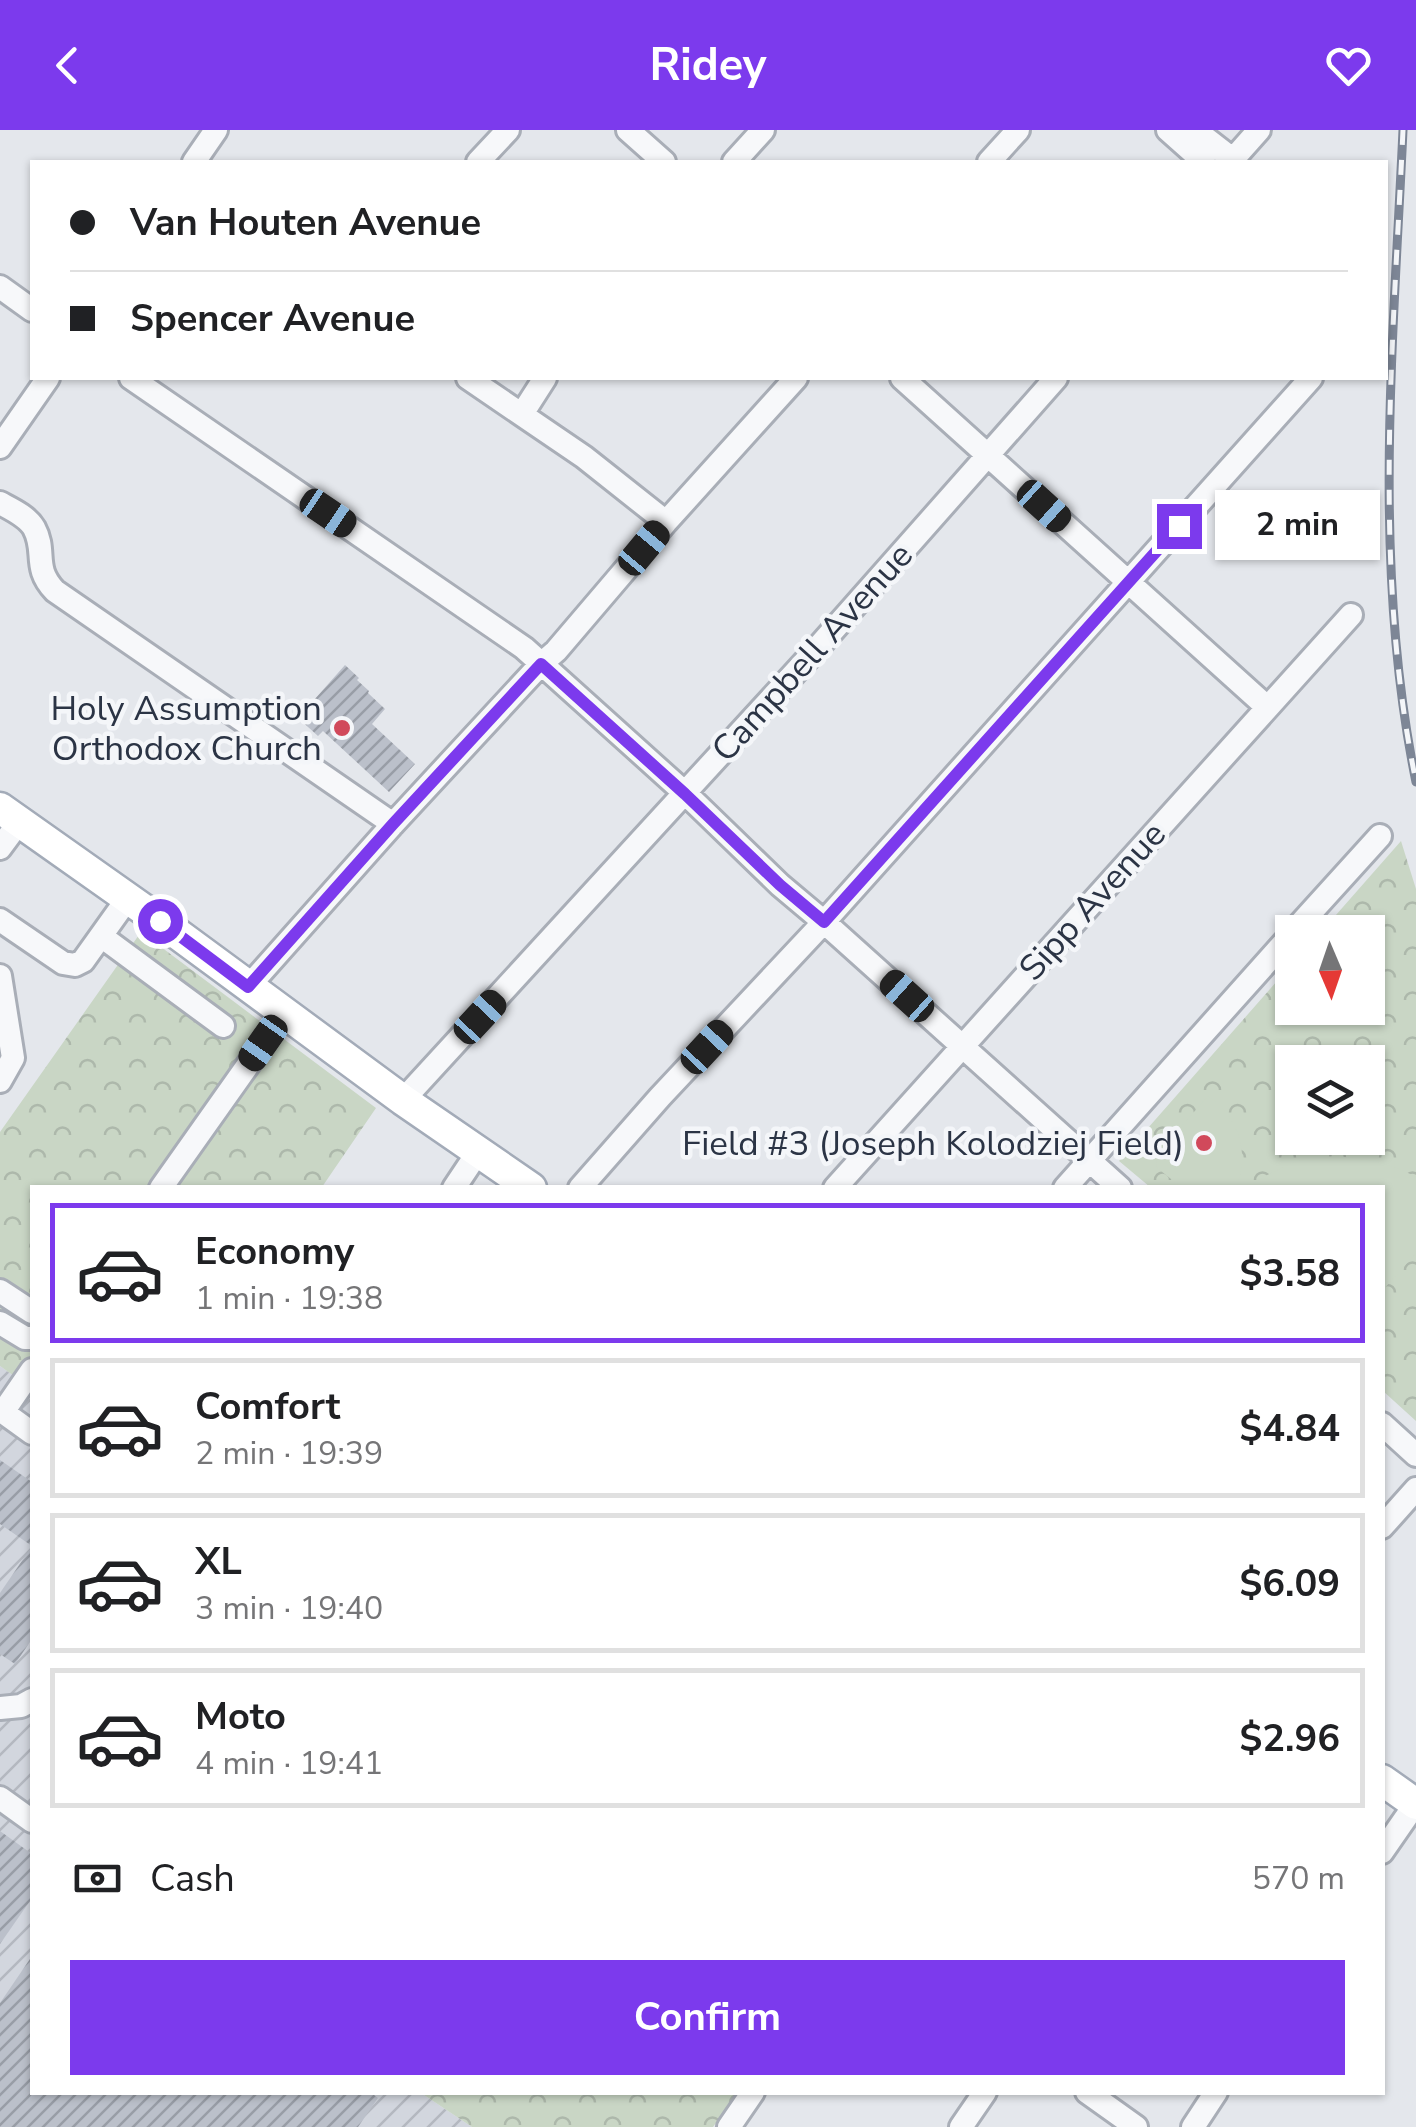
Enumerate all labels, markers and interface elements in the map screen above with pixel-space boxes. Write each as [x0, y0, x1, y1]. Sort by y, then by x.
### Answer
text: Ridey [649, 35, 767, 96]
icon: back [40, 38, 95, 93]
icon: heart [1321, 38, 1376, 93]
text: Van Houten Avenue [130, 197, 481, 248]
text: Spencer Avenue [130, 293, 415, 344]
car [1012, 475, 1076, 537]
car [295, 484, 361, 542]
callout: 2 min [1214, 491, 1379, 561]
text: 2 min [1256, 503, 1339, 546]
route end [1157, 504, 1202, 549]
car [613, 515, 675, 581]
street label: Campbell Avenue [701, 533, 923, 772]
place label: Holy Assumption Orthodox Church [50, 685, 322, 772]
marker: Holy Assumption Orthodox Church [331, 717, 353, 739]
street label: Sipp Avenue [1008, 812, 1176, 991]
route start [138, 899, 183, 944]
north arrow [1275, 915, 1385, 1025]
map controls [1275, 915, 1385, 1155]
car [875, 965, 939, 1027]
car [449, 985, 511, 1049]
car [234, 1010, 292, 1076]
car [676, 1015, 738, 1079]
button: layers [1275, 1045, 1385, 1155]
place label: Field #3 (Joseph Kolodziej Field) [682, 1120, 1184, 1167]
marker: Field #3 (Joseph Kolodziej Field) [1193, 1132, 1215, 1154]
text: Economy [195, 1226, 354, 1277]
icon: car [75, 1228, 165, 1318]
text: $3.58 [1239, 1248, 1340, 1299]
text: 1 min · 19:38 [195, 1277, 383, 1320]
text: Comfort [195, 1381, 340, 1432]
icon: car [75, 1383, 165, 1473]
text: $4.84 [1239, 1403, 1340, 1454]
text: 2 min · 19:39 [195, 1432, 383, 1475]
text: XL [195, 1536, 242, 1587]
icon: car [75, 1538, 165, 1628]
text: $6.09 [1239, 1558, 1340, 1609]
text: 3 min · 19:40 [195, 1587, 383, 1630]
text: Moto [195, 1691, 286, 1742]
icon: car [75, 1693, 165, 1783]
text: $2.96 [1239, 1713, 1340, 1764]
text: 4 min · 19:41 [195, 1742, 383, 1785]
icon: cash [70, 1851, 125, 1906]
text: Cash [150, 1853, 235, 1904]
text: 570 m [1252, 1857, 1345, 1900]
button: Confirm [70, 1960, 1345, 2075]

